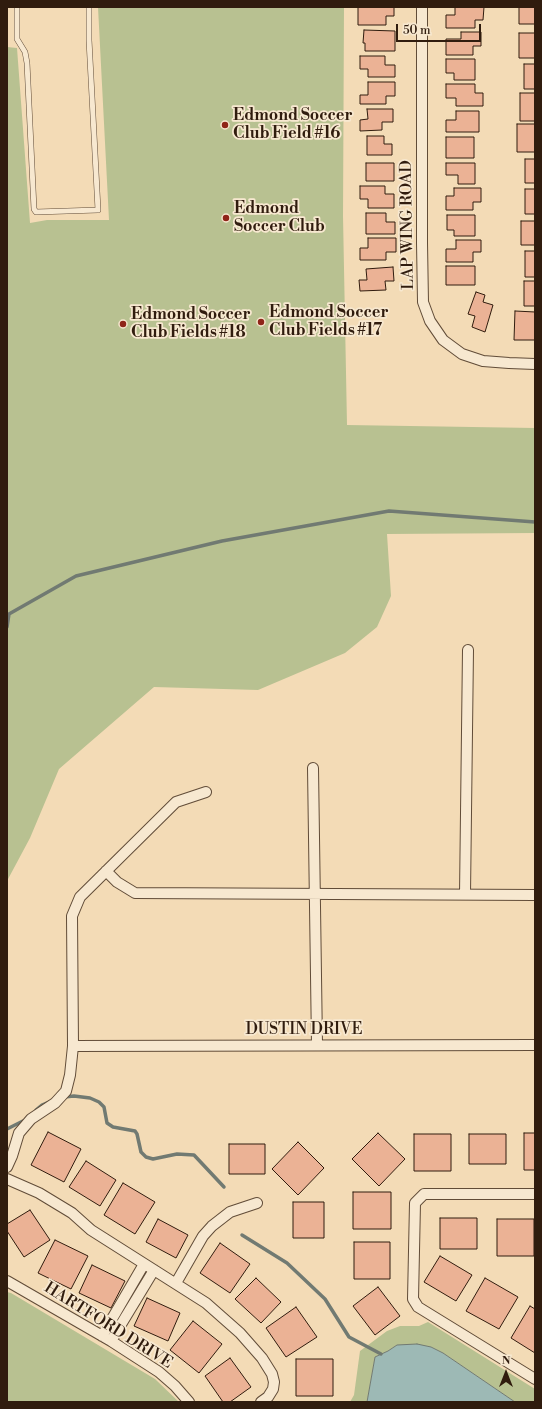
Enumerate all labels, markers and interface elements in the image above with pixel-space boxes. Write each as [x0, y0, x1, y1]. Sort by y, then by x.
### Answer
scale bar [398, 16, 483, 42]
text: 50 m [403, 23, 431, 38]
place label: Edmond Soccer Club Field #16 [233, 106, 353, 144]
marker: Edmond Soccer Club Field #16 [220, 120, 230, 130]
street label: LAP WING ROAD [397, 160, 419, 290]
place label: Edmond Soccer Club [234, 199, 325, 237]
marker: Edmond Soccer Club [221, 213, 231, 223]
place label: Edmond Soccer Club Fields #17 [269, 303, 389, 341]
place label: Edmond Soccer Club Fields #18 [131, 305, 251, 343]
marker: Edmond Soccer Club Fields #17 [256, 317, 266, 327]
marker: Edmond Soccer Club Fields #18 [118, 319, 128, 329]
street label: DUSTIN DRIVE [245, 1020, 363, 1040]
street label: HARTFORD DRIVE [40, 1279, 176, 1373]
north arrow [486, 1353, 526, 1393]
text: N [502, 1354, 510, 1368]

